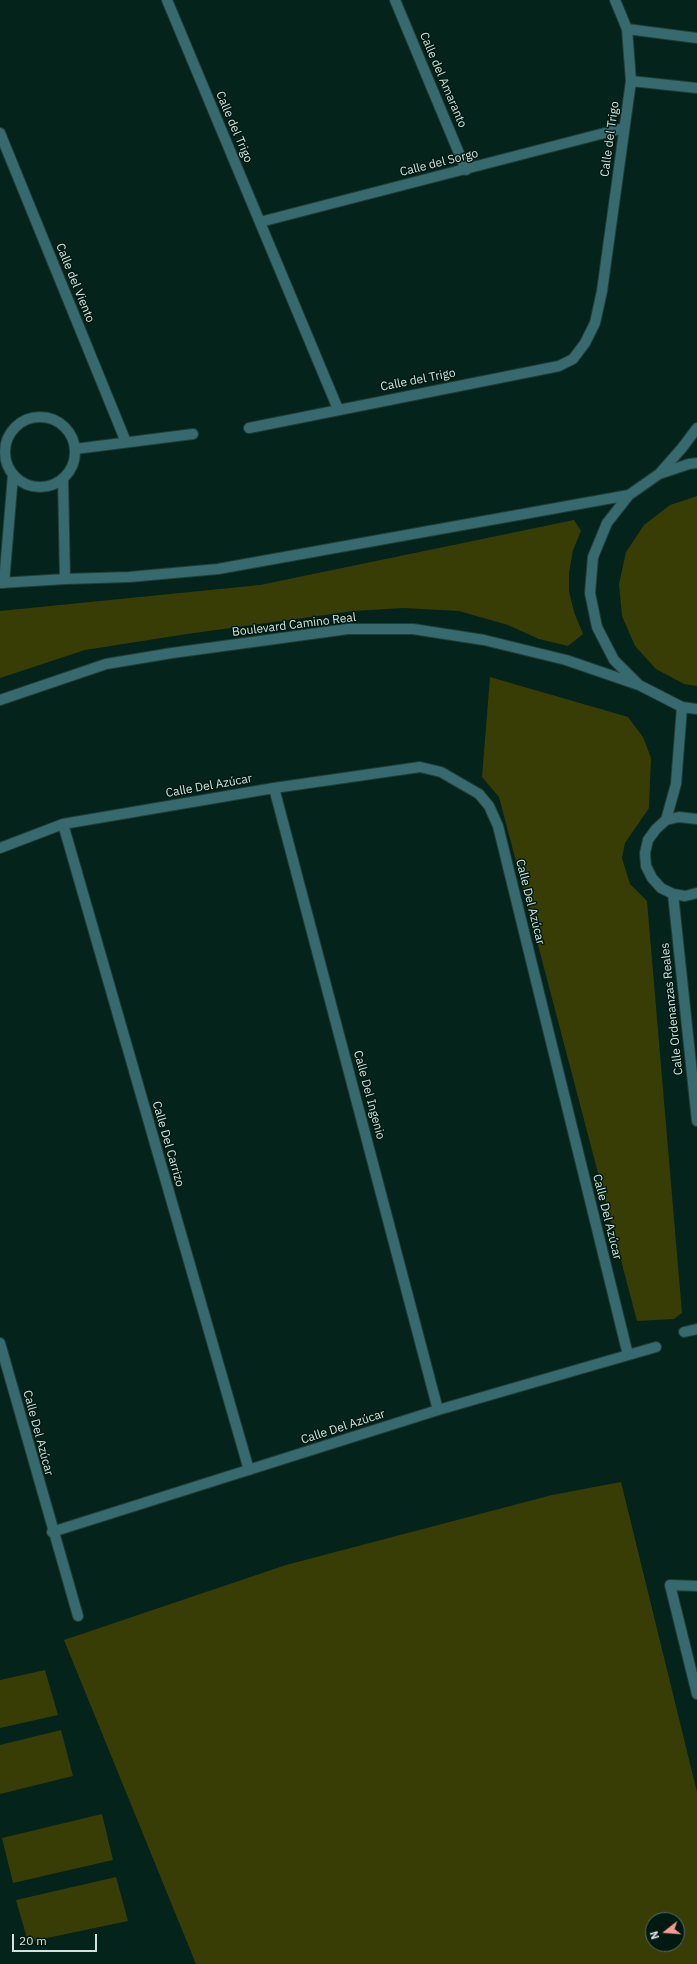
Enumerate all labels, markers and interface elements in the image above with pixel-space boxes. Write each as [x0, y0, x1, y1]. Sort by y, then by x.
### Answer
street label: Calle del Amaranto [416, 30, 470, 130]
street label: Calle del Trigo [213, 89, 255, 165]
street label: Calle del Trigo [598, 100, 622, 178]
street label: Calle del Sorgo [398, 146, 480, 180]
street label: Calle del Viento [53, 241, 97, 325]
street label: Calle del Trigo [379, 366, 457, 394]
street label: Boulevard Camino Real [231, 610, 357, 640]
street label: Calle Del Azúcar [165, 771, 253, 801]
street label: Calle Del Azúcar [512, 858, 548, 946]
street label: Calle Ordenanzas Reales [658, 942, 686, 1076]
street label: Calle Del Ingenio [350, 1049, 388, 1141]
street label: Calle Del Carrizo [149, 1100, 187, 1188]
street label: Calle Del Azúcar [589, 1173, 625, 1261]
street label: Calle Del Azúcar [20, 1389, 56, 1477]
street label: Calle Del Azúcar [299, 1407, 387, 1447]
north arrow [645, 1912, 685, 1952]
scale bar [14, 1926, 99, 1952]
text: N [647, 1929, 662, 1941]
text: 20 m [19, 1933, 47, 1948]

